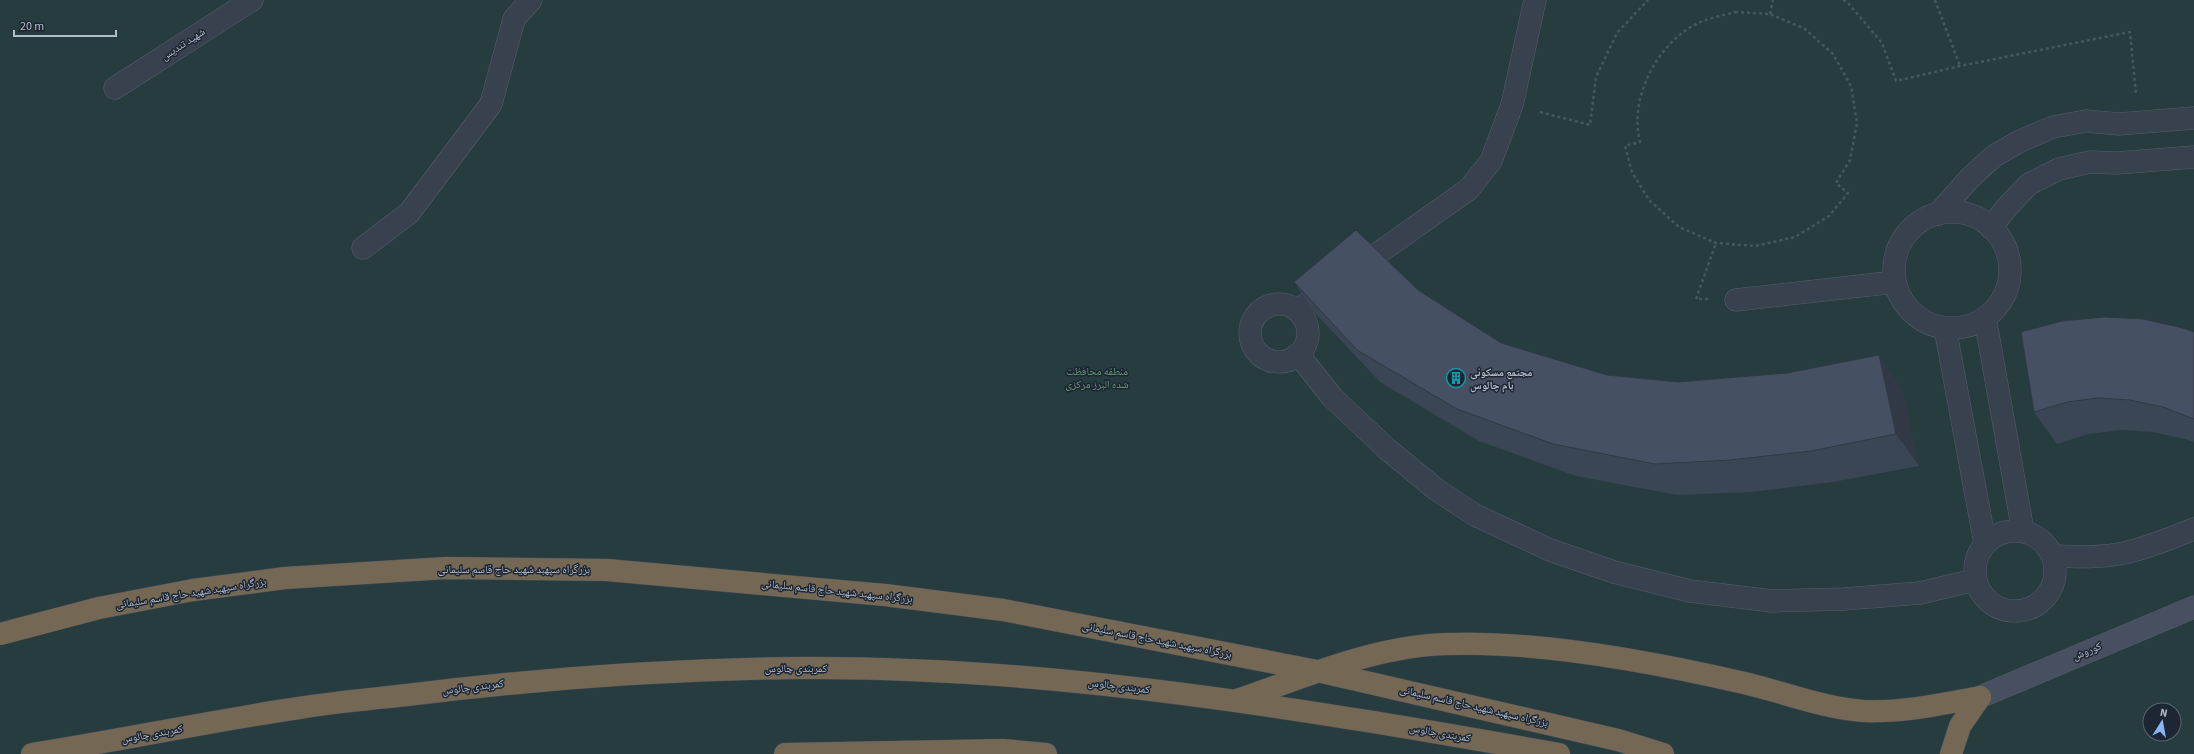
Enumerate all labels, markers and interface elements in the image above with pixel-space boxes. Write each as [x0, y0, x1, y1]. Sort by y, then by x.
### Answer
scale bar [14, 12, 116, 38]
text: 20 m [20, 18, 44, 35]
street label: شهید تندیس [158, 24, 208, 64]
park label: منطقه محافظت شده البرز مرکزی [1065, 364, 1129, 392]
place label: مجتمع مسکونی بام چالوس [1470, 365, 1532, 393]
building icon: مجتمع مسکونی بام چالوس [1445, 367, 1467, 389]
street label: بزرگراه سپهبد شهید حاج قاسم سلیمانی [438, 562, 590, 577]
street label: بزرگراه سپهبد شهید حاج قاسم سلیمانی [115, 574, 267, 612]
street label: بزرگراه سپهبد شهید حاج قاسم سلیمانی [760, 576, 914, 606]
street label: بزرگراه سپهبد شهید حاج قاسم سلیمانی [1081, 618, 1233, 662]
street label: کوروش [2070, 638, 2104, 664]
street label: کمربندی چالوس [765, 661, 828, 676]
street label: کمربندی چالوس [1087, 675, 1151, 697]
street label: کمربندی چالوس [441, 676, 505, 698]
street label: بزرگراه سپهبد شهید حاج قاسم سلیمانی [1398, 682, 1550, 730]
north arrow [2142, 702, 2182, 742]
text: N [2159, 705, 2169, 721]
street label: کمربندی چالوس [1408, 720, 1472, 746]
street label: کمربندی چالوس [120, 721, 184, 747]

